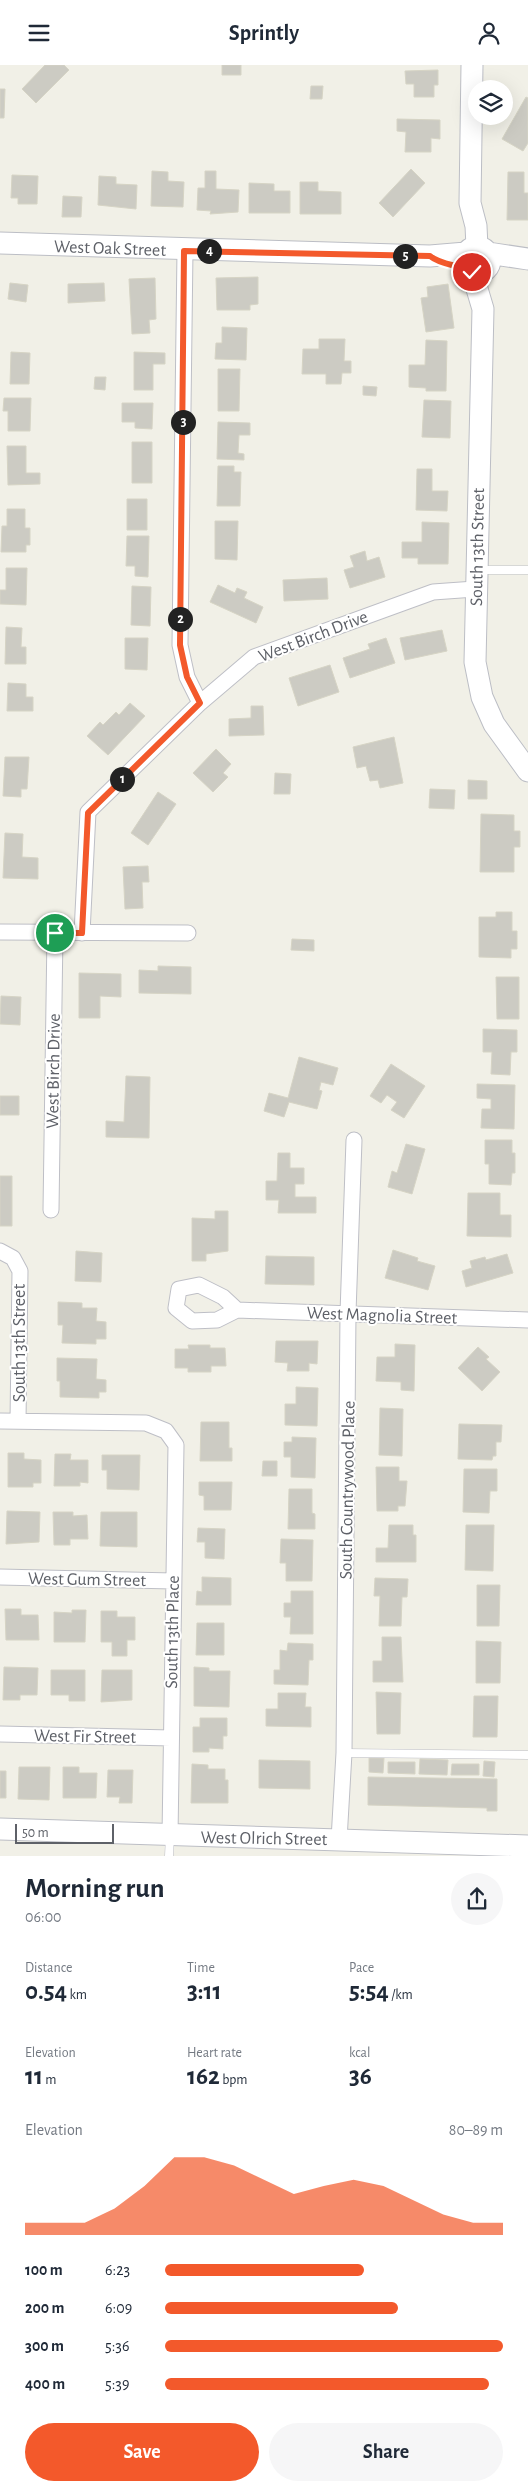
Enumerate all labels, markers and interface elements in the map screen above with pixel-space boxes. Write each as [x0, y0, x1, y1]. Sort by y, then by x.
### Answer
icon: menu [25, 19, 53, 47]
icon: person [475, 19, 503, 47]
text: Sprintly [229, 22, 299, 44]
map controls [468, 80, 513, 125]
button: layers [468, 80, 513, 125]
street label: West Oak Street [54, 238, 167, 260]
pin: 4 [196, 239, 222, 263]
pin: 5 [392, 243, 418, 269]
text: 4 [206, 244, 213, 258]
text: 5 [402, 249, 409, 263]
pin [451, 251, 493, 293]
icon: check [458, 258, 486, 286]
pin: 3 [170, 409, 196, 435]
text: 3 [180, 415, 187, 429]
street label: South 13th Street [468, 487, 488, 606]
pin: 2 [168, 607, 192, 631]
street label: West Birch Drive [256, 608, 370, 666]
text: 2 [177, 612, 184, 626]
pin: 1 [110, 767, 134, 791]
text: 1 [120, 772, 125, 786]
pin [34, 912, 76, 954]
icon: arrive [41, 919, 69, 947]
street label: West Birch Drive [44, 1013, 64, 1129]
street label: South 13th Street [11, 1284, 29, 1402]
street label: West Magnolia Street [306, 1304, 458, 1328]
street label: South Countrywood Place [337, 1400, 359, 1580]
street label: West Gum Street [28, 1570, 146, 1590]
street label: South 13th Place [163, 1575, 183, 1689]
street label: West Fir Street [34, 1727, 137, 1747]
scale bar [15, 1821, 114, 1844]
text: 50 m [22, 1826, 49, 1840]
street label: West Olrich Street [201, 1829, 328, 1849]
button: share [451, 1873, 503, 1925]
text: Morning run [25, 1875, 165, 1903]
text: 06:00 [25, 1909, 62, 1925]
text: Distance [25, 1961, 72, 1975]
text: Time [187, 1961, 215, 1975]
text: Pace [349, 1961, 374, 1975]
text: 0.54 [25, 1979, 67, 2004]
text: 3:11 [187, 1979, 222, 2004]
text: 5:54 [349, 1979, 389, 2004]
text: km [67, 1988, 87, 2002]
text: /km [389, 1988, 413, 2002]
text: Elevation [25, 2046, 76, 2060]
text: Heart rate [187, 2046, 242, 2060]
text: kcal [349, 2046, 370, 2060]
text: 11 [25, 2064, 43, 2089]
text: 162 [187, 2064, 220, 2089]
text: 36 [349, 2064, 372, 2089]
text: m [43, 2073, 57, 2087]
text: bpm [220, 2073, 248, 2087]
text: Elevation [25, 2122, 83, 2138]
text: 80–89 m [449, 2122, 503, 2138]
text: 100 m [25, 2262, 63, 2278]
text: 6:23 [105, 2262, 130, 2278]
text: 200 m [25, 2300, 65, 2316]
text: 6:09 [105, 2300, 132, 2316]
text: 300 m [25, 2338, 64, 2354]
text: 5:36 [105, 2338, 129, 2354]
text: 400 m [25, 2376, 65, 2392]
text: 5:39 [105, 2376, 129, 2392]
button: Save [25, 2423, 259, 2481]
button: Share [269, 2423, 503, 2481]

